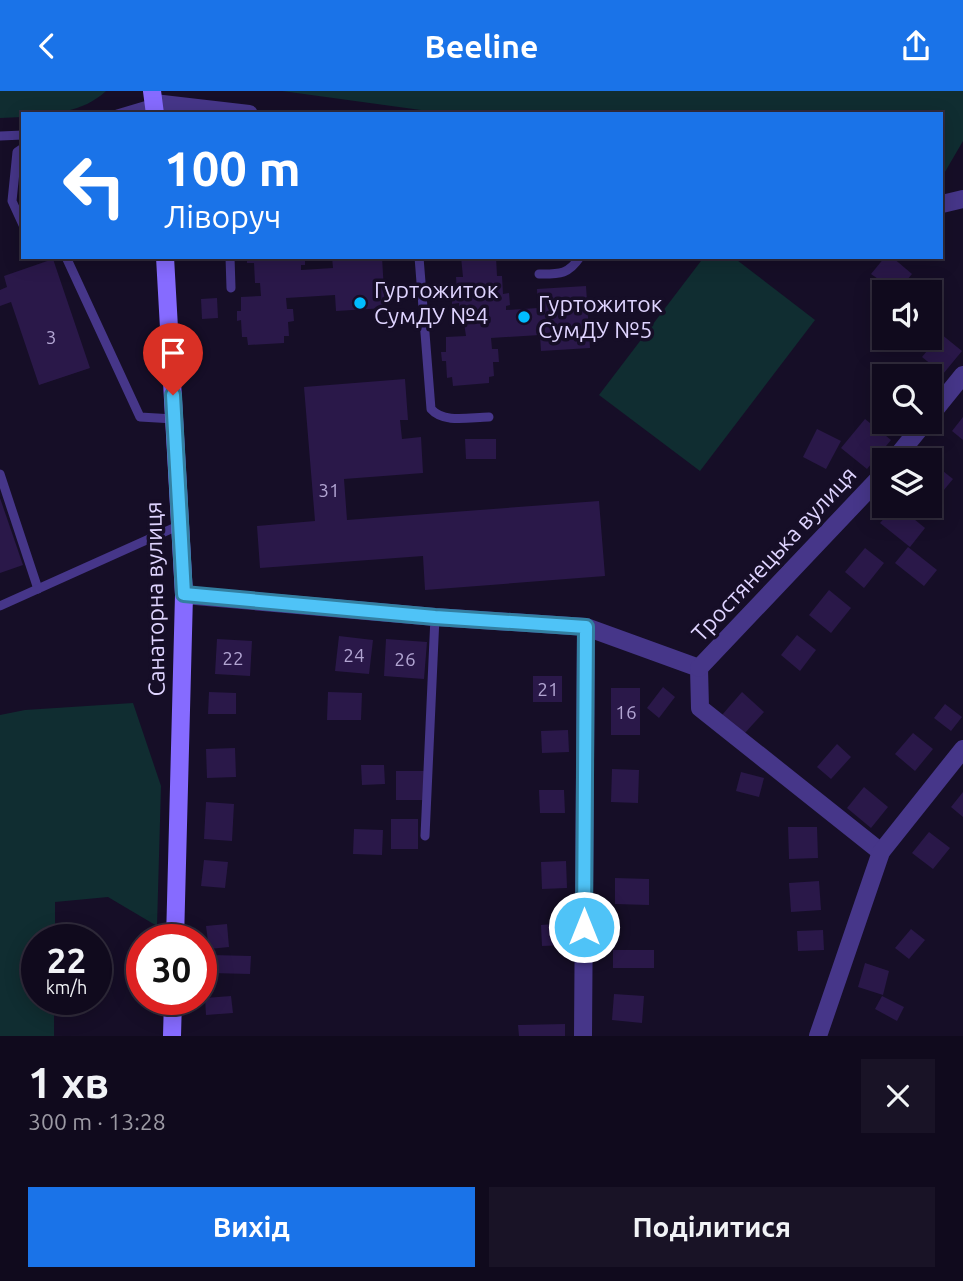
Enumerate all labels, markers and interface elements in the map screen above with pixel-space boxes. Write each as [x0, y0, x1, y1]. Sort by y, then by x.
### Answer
icon: back [28, 27, 66, 65]
icon: share [897, 27, 935, 65]
text: Beeline [425, 28, 538, 64]
icon: left [49, 140, 140, 231]
text: 100 m [164, 140, 301, 195]
text: Ліворуч [164, 198, 281, 234]
place label: Гуртожиток СумДУ №4 [374, 277, 499, 328]
map controls [872, 280, 942, 518]
button: sound [872, 280, 942, 350]
place label: Гуртожиток СумДУ №5 [538, 291, 663, 342]
marker: Гуртожиток СумДУ №4 [352, 295, 368, 311]
marker: Гуртожиток СумДУ №5 [516, 309, 532, 325]
pin [143, 323, 203, 395]
house number: 3 [46, 326, 56, 348]
icon: arrive [154, 334, 192, 372]
button: search [872, 364, 942, 434]
button: layers [872, 448, 942, 518]
street label: Тростянецька вулиця [686, 461, 861, 646]
house number: 31 [318, 479, 340, 501]
street label: Санаторна вулиця [140, 501, 169, 697]
house number: 24 [343, 644, 365, 666]
house number: 22 [222, 647, 244, 669]
house number: 26 [394, 648, 416, 670]
house number: 21 [537, 678, 559, 700]
house number: 16 [615, 701, 637, 723]
position arrow [547, 890, 621, 964]
speed limit sign: 30 [126, 924, 217, 1015]
text: 22 [47, 940, 86, 980]
text: km/h [46, 977, 87, 997]
text: 1 хв [28, 1059, 109, 1106]
button: close [861, 1059, 935, 1133]
text: 300 m · 13:28 [28, 1109, 166, 1134]
button: Вихід [28, 1187, 475, 1267]
button: Поділитися [489, 1187, 935, 1267]

